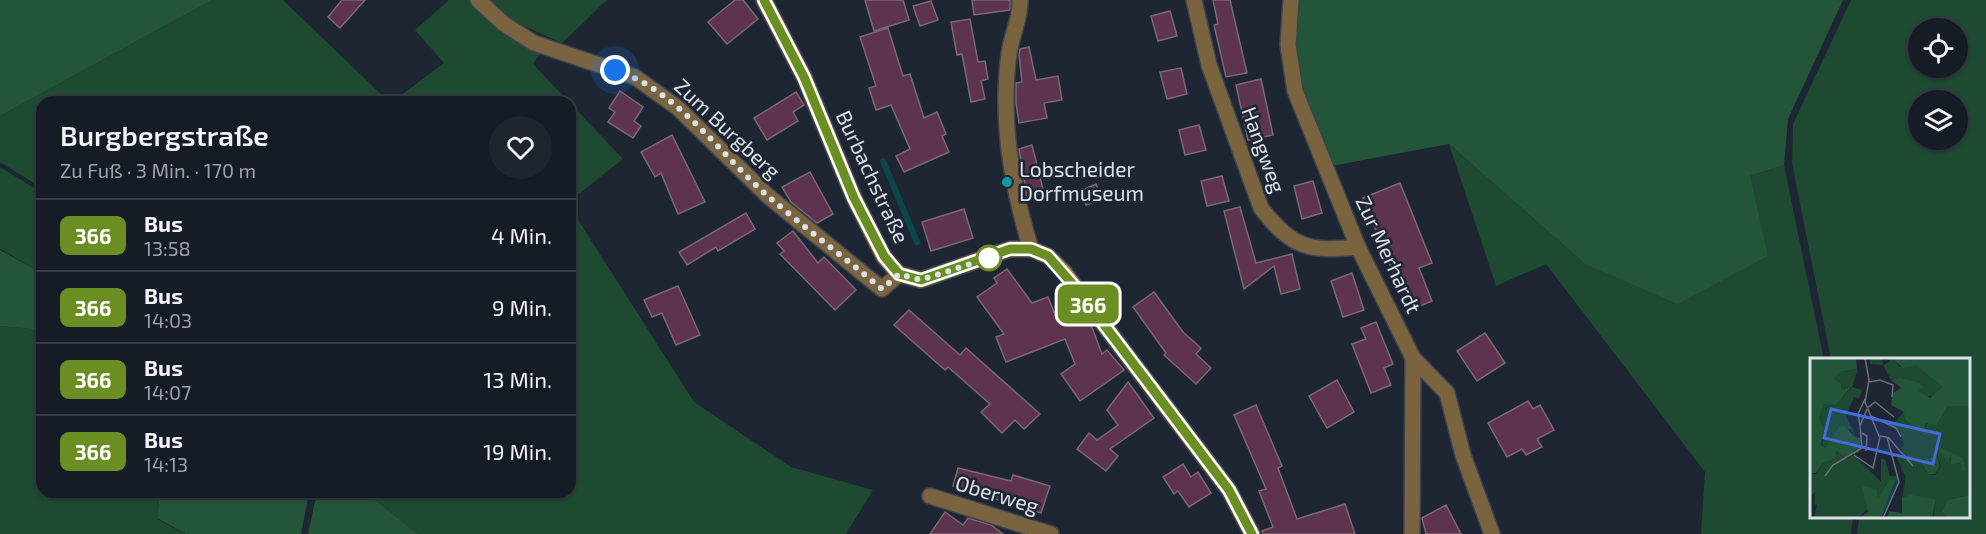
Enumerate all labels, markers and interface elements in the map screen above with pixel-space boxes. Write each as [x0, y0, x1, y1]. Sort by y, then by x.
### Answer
map controls [1908, 18, 1968, 150]
button: locate [1908, 18, 1968, 78]
your location [600, 55, 630, 85]
street label: Zum Burgberg [670, 73, 786, 183]
button: layers [1908, 90, 1968, 150]
street label: Hangweg [1237, 103, 1292, 196]
street label: Burbachstraße [832, 106, 915, 247]
button: heart [489, 116, 552, 179]
text: Burgbergstraße [60, 118, 269, 152]
place label: Lobscheider Dorfmuseum [1019, 156, 1144, 205]
text: Zu Fuß · 3 Min. · 170 m [60, 158, 256, 182]
marker: Lobscheider Dorfmuseum [1000, 175, 1014, 189]
street label: Zur Merhardt [1351, 192, 1427, 317]
text: Bus [144, 210, 183, 236]
text: 4 Min. [491, 222, 552, 248]
text: 366 [75, 223, 111, 248]
text: 13:58 [144, 236, 191, 260]
unlabelled marker [976, 245, 1002, 271]
text: Bus [144, 282, 183, 308]
line badge: 366 [1054, 284, 1122, 324]
text: 366 [1070, 292, 1106, 317]
text: 9 Min. [492, 294, 552, 320]
text: 366 [75, 295, 111, 320]
text: 14:03 [144, 308, 192, 332]
text: Bus [144, 354, 183, 380]
inset map [1810, 358, 1971, 519]
text: 13 Min. [484, 366, 552, 392]
text: 366 [75, 367, 111, 392]
text: 14:07 [144, 380, 191, 404]
text: Bus [144, 426, 183, 452]
text: 19 Min. [483, 438, 552, 464]
text: 366 [75, 439, 111, 464]
text: 14:13 [144, 452, 188, 476]
street label: Oberweg [953, 469, 1042, 518]

